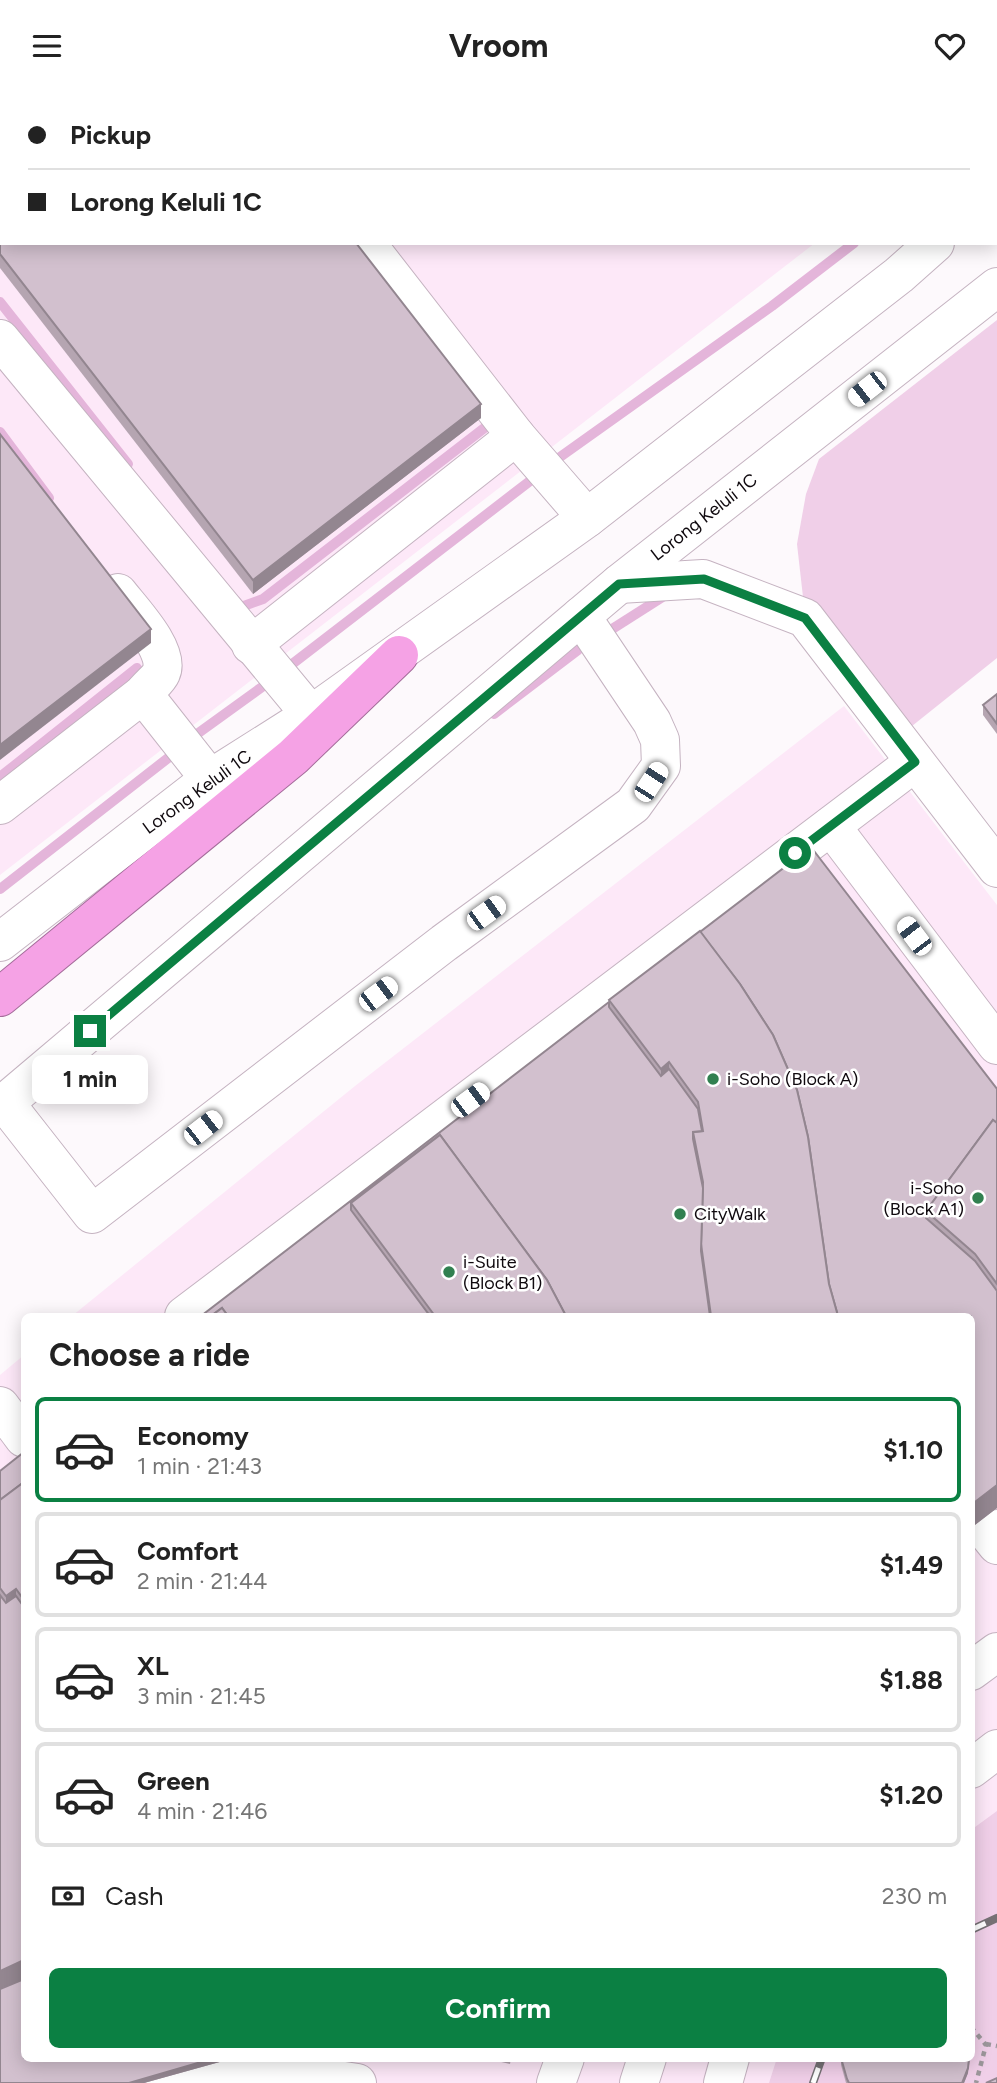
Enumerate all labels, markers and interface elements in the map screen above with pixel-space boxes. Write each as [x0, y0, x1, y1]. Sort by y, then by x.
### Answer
icon: menu [28, 27, 66, 65]
text: Vroom [449, 27, 548, 65]
icon: heart [931, 27, 969, 65]
text: Pickup [70, 119, 151, 151]
text: Lorong Keluli 1C [70, 186, 262, 218]
car [844, 368, 891, 410]
street label: Lorong Keluli 1C [646, 469, 762, 565]
street label: Lorong Keluli 1C [138, 745, 256, 839]
car [631, 759, 672, 805]
route start [779, 837, 811, 869]
car [463, 892, 510, 934]
car [893, 913, 936, 959]
car [355, 973, 402, 1015]
route end [74, 1015, 106, 1047]
callout: 1 min [32, 1055, 148, 1105]
text: 1 min [63, 1065, 117, 1093]
place label: i-Soho (Block A) [727, 1068, 858, 1090]
marker: i-Soho (Block A) [705, 1071, 721, 1087]
car [447, 1079, 494, 1121]
car [180, 1107, 227, 1149]
place label: i-Soho (Block A1) [883, 1177, 964, 1220]
marker: i-Soho (Block A1) [970, 1190, 986, 1206]
place label: CityWalk [694, 1203, 766, 1225]
marker: CityWalk [672, 1206, 688, 1222]
place label: i-Suite (Block B1) [463, 1251, 542, 1294]
marker: i-Suite (Block B1) [441, 1264, 457, 1280]
text: Choose a ride [49, 1336, 250, 1374]
icon: car [53, 1418, 116, 1481]
text: Economy [137, 1420, 249, 1452]
text: $1.10 [883, 1434, 943, 1466]
text: 1 min · 21:43 [137, 1452, 262, 1480]
icon: car [53, 1533, 116, 1596]
text: Comfort [137, 1535, 239, 1567]
text: $1.49 [880, 1549, 943, 1581]
text: 2 min · 21:44 [137, 1567, 267, 1595]
icon: car [53, 1648, 116, 1711]
text: XL [137, 1650, 169, 1682]
text: $1.88 [879, 1664, 943, 1696]
text: 3 min · 21:45 [137, 1682, 266, 1710]
icon: car [53, 1763, 116, 1826]
text: Green [137, 1765, 210, 1797]
text: $1.20 [879, 1779, 943, 1811]
text: 4 min · 21:46 [137, 1797, 267, 1825]
icon: cash [49, 1877, 87, 1915]
text: Cash [105, 1880, 164, 1912]
text: 230 m [882, 1882, 947, 1910]
button: Confirm [49, 1968, 947, 2048]

